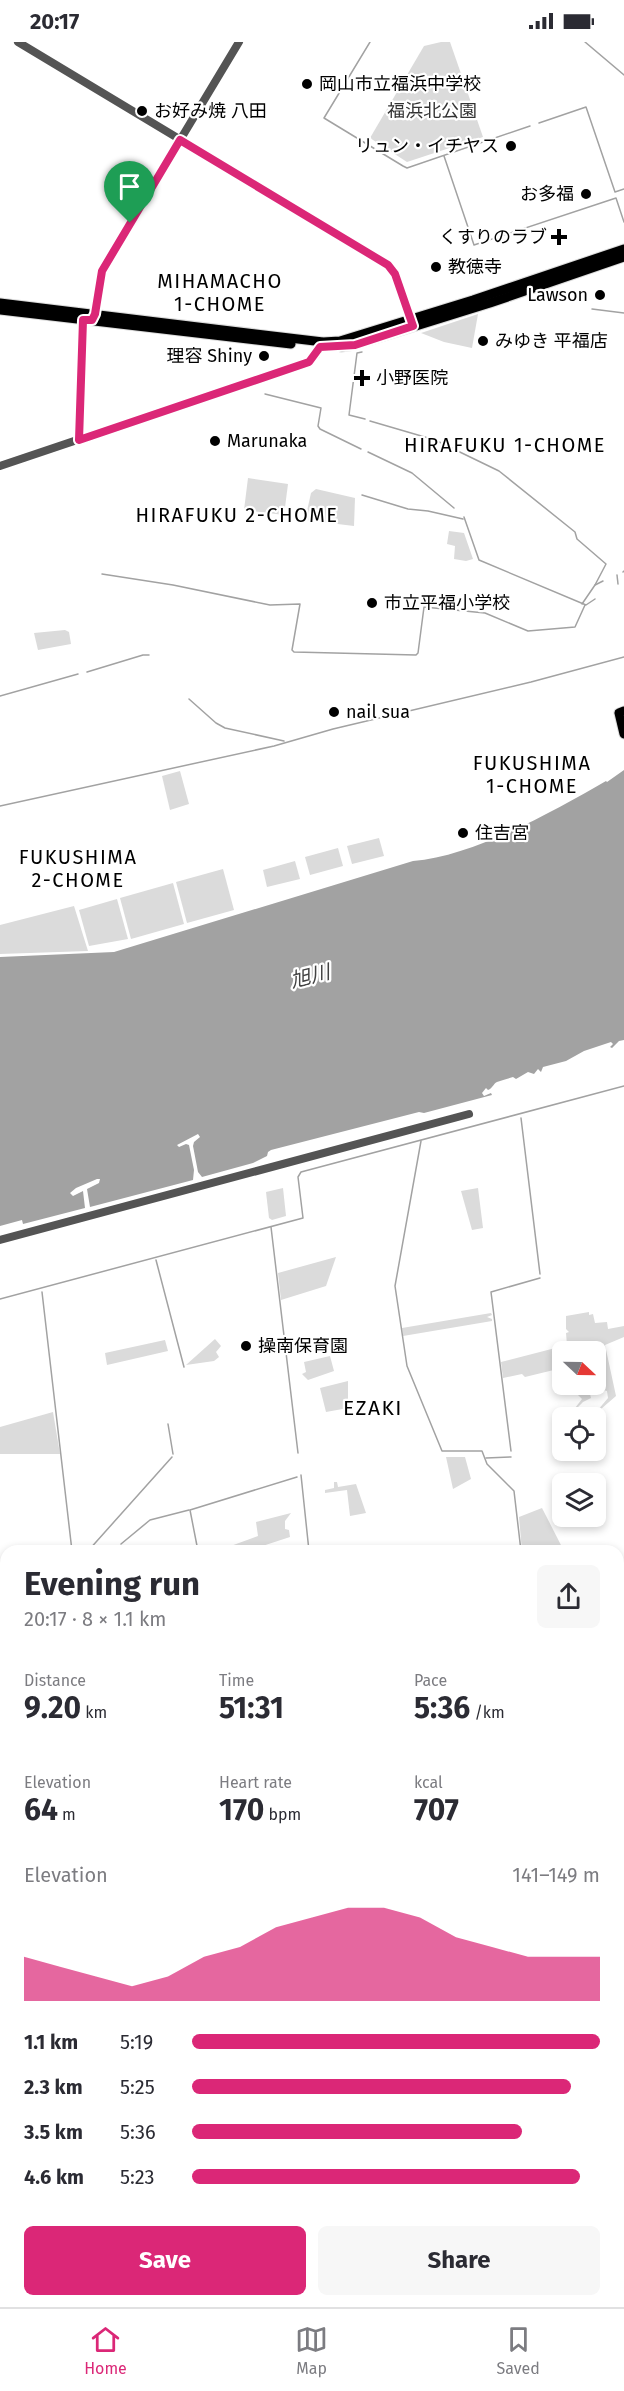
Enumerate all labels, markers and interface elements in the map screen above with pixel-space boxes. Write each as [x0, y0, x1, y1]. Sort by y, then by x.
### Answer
text: 20:17 [30, 8, 79, 35]
place label: 岡山市立福浜中学校 [319, 73, 481, 95]
marker: 岡山市立福浜中学校 [300, 77, 314, 91]
place label: お好み焼 八田 [154, 100, 267, 122]
park label: 福浜北公園 [387, 100, 477, 122]
marker: お好み焼 八田 [135, 104, 149, 118]
place label: リュン・イチヤス [355, 135, 499, 157]
marker: リュン・イチヤス [504, 139, 518, 153]
pin [104, 161, 155, 223]
icon: arrive [113, 170, 146, 203]
place label: お多福 [520, 183, 574, 205]
marker: お多福 [579, 187, 593, 201]
place label: くすりのラブ [439, 226, 547, 248]
marker: くすりのラブ [552, 230, 566, 244]
place label: 教徳寺 [448, 256, 502, 278]
marker: 教徳寺 [429, 260, 443, 274]
district label: MIHAMACHO 1-CHOME [157, 269, 283, 316]
place label: Lawson [527, 284, 588, 306]
marker: Lawson [593, 288, 607, 302]
place label: みゆき 平福店 [495, 330, 608, 352]
marker: みゆき 平福店 [476, 334, 490, 348]
place label: 理容 Shiny [167, 345, 252, 367]
marker: 理容 Shiny [257, 349, 271, 363]
place label: 小野医院 [376, 367, 448, 389]
marker: 小野医院 [353, 369, 371, 387]
place label: Marunaka [227, 430, 307, 452]
district label: HIRAFUKU 1-CHOME [404, 433, 606, 457]
marker: Marunaka [208, 434, 222, 448]
district label: HIRAFUKU 2-CHOME [135, 503, 339, 527]
place label: 市立平福小学校 [384, 592, 510, 614]
marker: 市立平福小学校 [365, 596, 379, 610]
place label: nail sua [346, 701, 410, 723]
marker: nail sua [327, 705, 341, 719]
district label: FUKUSHIMA 1-CHOME [473, 751, 591, 798]
place label: 住吉宮 [475, 822, 529, 844]
marker: 住吉宮 [456, 826, 470, 840]
district label: FUKUSHIMA 2-CHOME [19, 845, 137, 892]
water label: 旭川 [288, 959, 334, 992]
place label: 操南保育園 [258, 1335, 348, 1357]
marker: 操南保育園 [239, 1339, 253, 1353]
north arrow [552, 1341, 606, 1395]
map controls [552, 1341, 606, 1527]
district label: EZAKI [343, 1395, 403, 1421]
button: locate [552, 1407, 606, 1461]
button: layers [552, 1473, 606, 1527]
text: Evening run [24, 1564, 200, 1604]
button: share [537, 1565, 600, 1628]
text: 20:17 · 8 × 1.1 km [24, 1607, 166, 1631]
text: Distance [24, 1671, 86, 1690]
text: Time [219, 1671, 254, 1690]
text: Pace [414, 1671, 447, 1690]
text: 9.20 [24, 1690, 81, 1726]
text: 51:31 [219, 1690, 284, 1726]
text: 5:36 [414, 1690, 470, 1726]
text: km [81, 1703, 107, 1722]
text: /km [470, 1703, 505, 1722]
text: Elevation [24, 1773, 91, 1792]
text: Heart rate [219, 1773, 292, 1792]
text: kcal [414, 1773, 443, 1792]
text: 64 [24, 1792, 58, 1828]
text: 170 [219, 1792, 264, 1828]
text: 707 [414, 1792, 459, 1828]
text: m [58, 1805, 76, 1824]
text: bpm [264, 1805, 301, 1824]
text: Elevation [24, 1863, 108, 1887]
text: 141–149 m [512, 1863, 600, 1887]
text: 1.1 km [24, 2030, 78, 2054]
text: 5:19 [120, 2030, 153, 2054]
text: 2.3 km [24, 2075, 83, 2099]
text: 5:25 [120, 2075, 155, 2099]
text: 3.5 km [24, 2120, 83, 2144]
text: 5:36 [120, 2120, 156, 2144]
text: 4.6 km [24, 2165, 84, 2189]
text: 5:23 [120, 2165, 155, 2189]
button: Save [24, 2226, 306, 2295]
button: Share [318, 2226, 600, 2295]
tab: Home [84, 2323, 127, 2378]
tab: Map [295, 2323, 328, 2378]
tab: Saved [497, 2323, 540, 2378]

